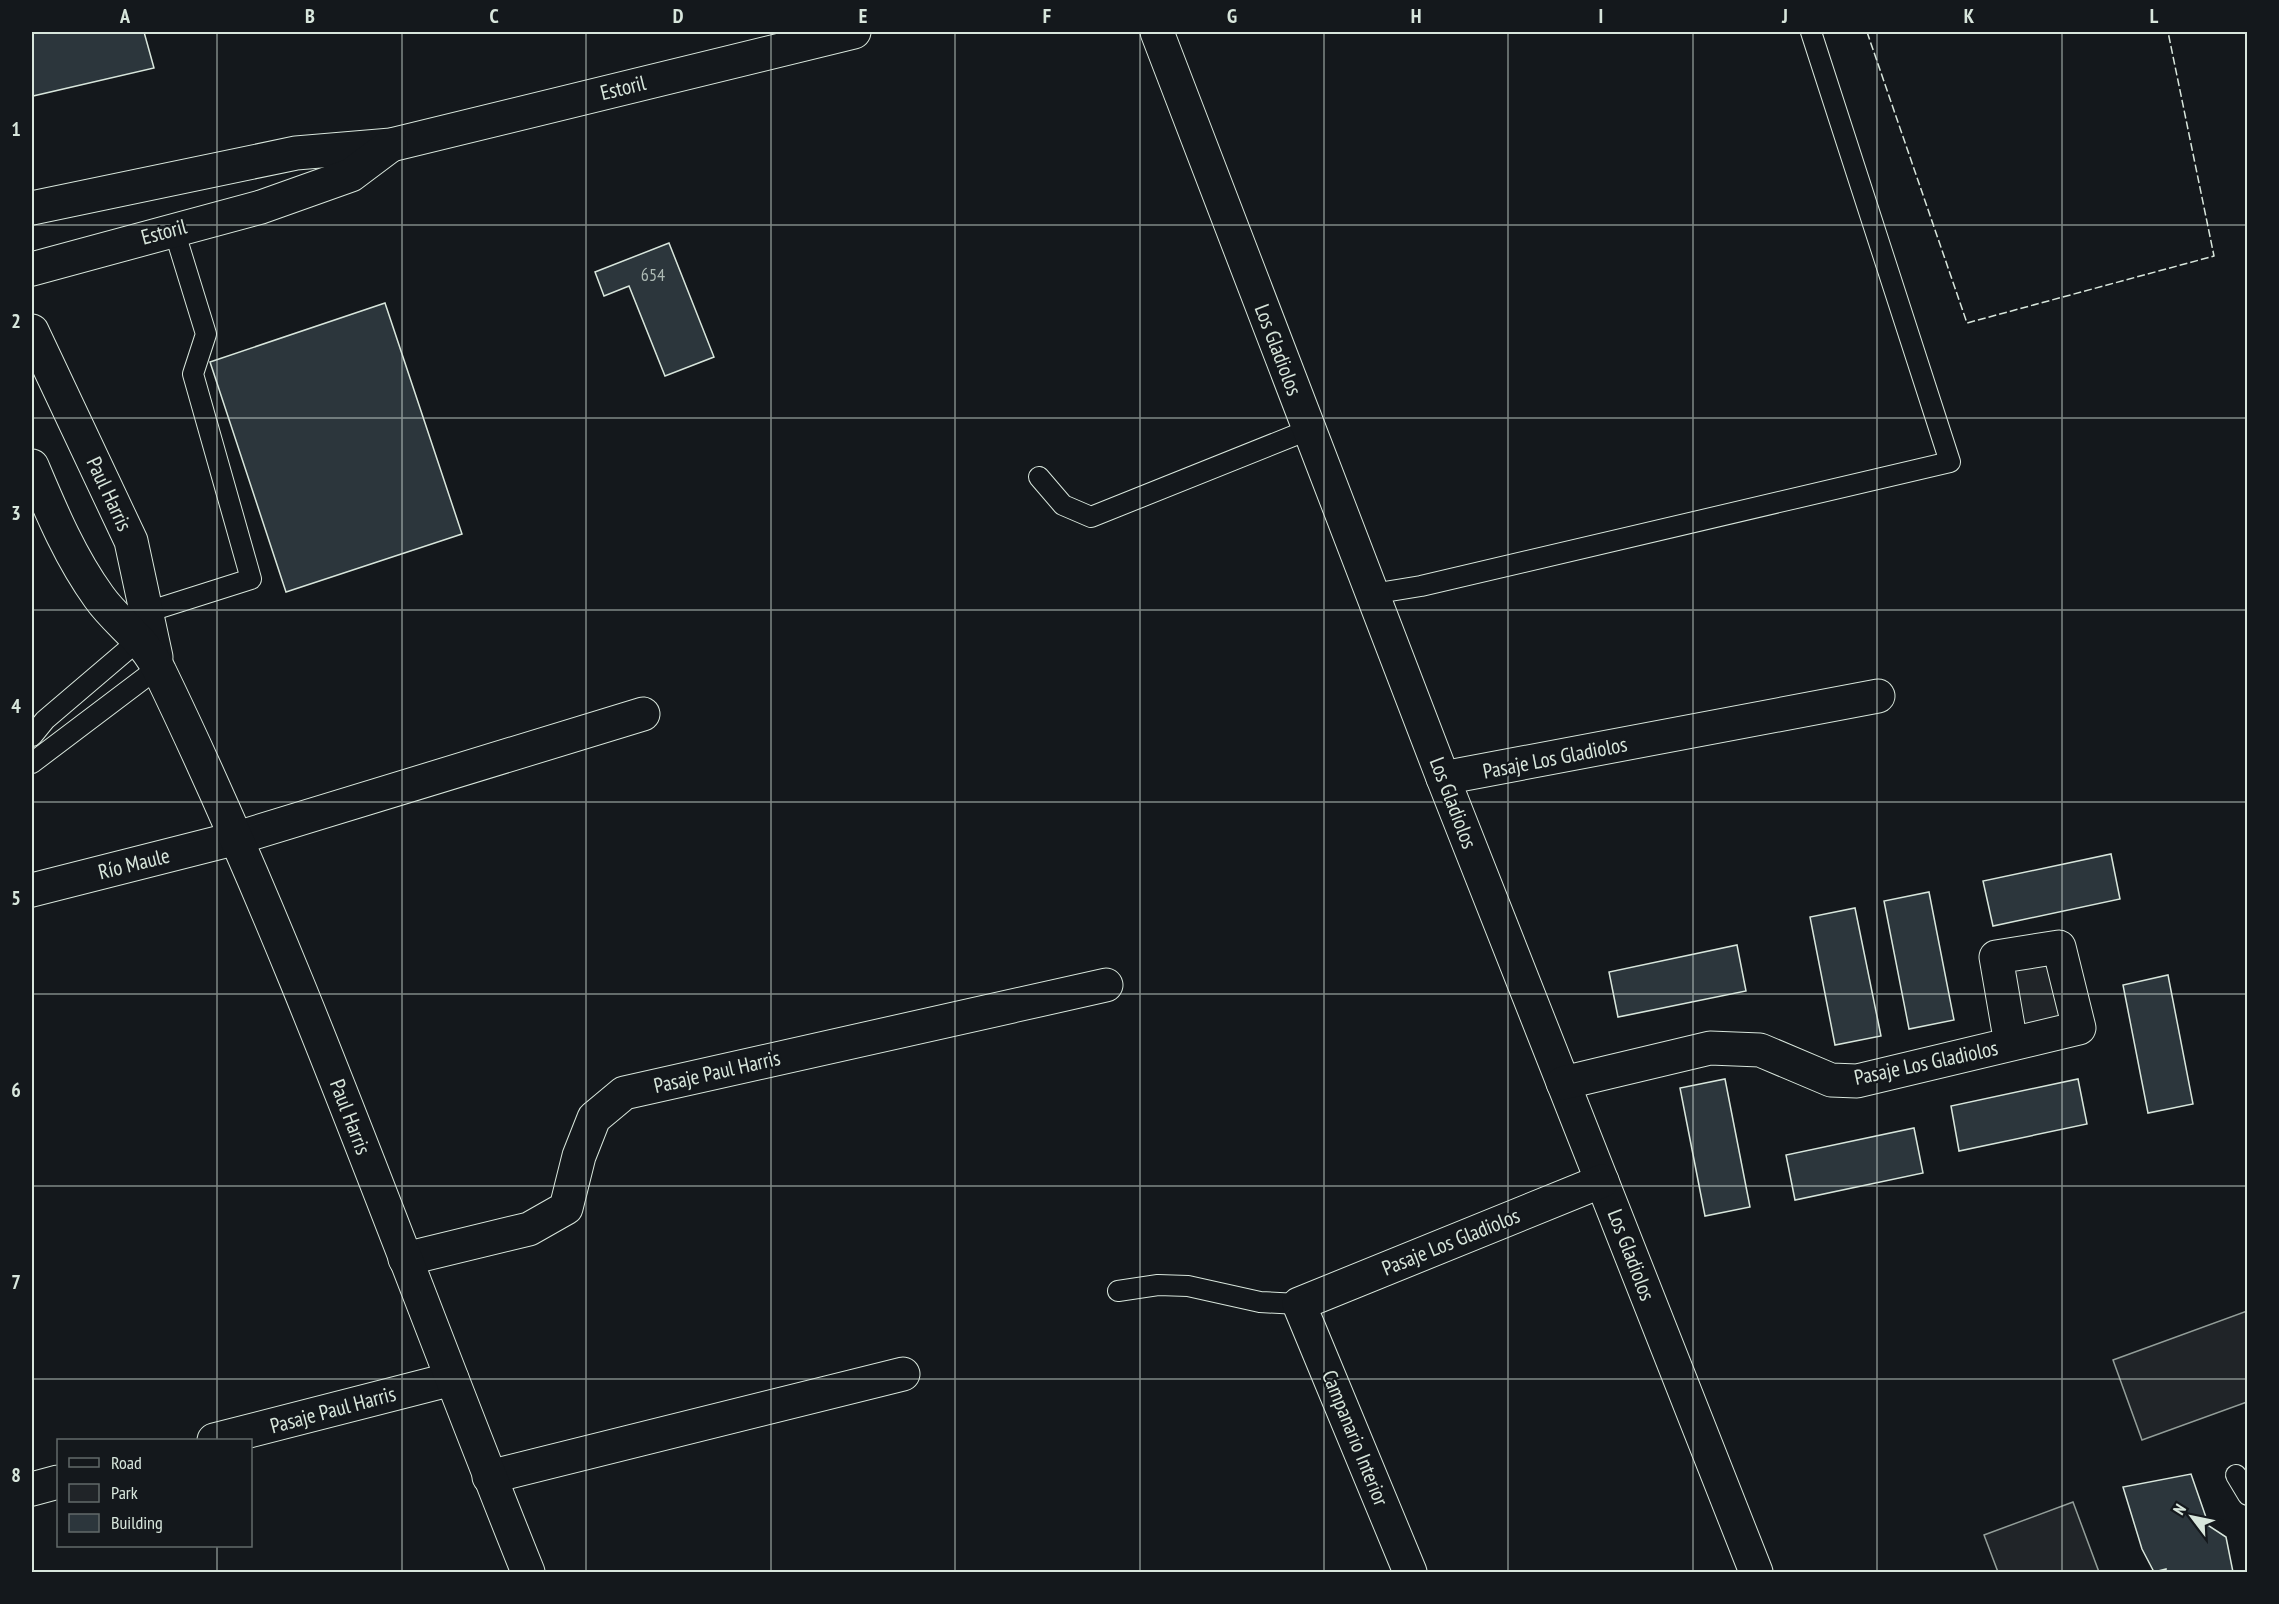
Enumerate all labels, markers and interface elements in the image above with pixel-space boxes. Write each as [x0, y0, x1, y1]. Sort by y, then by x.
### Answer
text: A [119, 3, 131, 29]
text: B [305, 3, 315, 29]
text: C [489, 3, 499, 29]
text: D [673, 3, 684, 29]
text: E [859, 3, 867, 29]
text: F [1043, 3, 1051, 29]
text: G [1227, 3, 1237, 29]
text: H [1411, 3, 1421, 29]
text: I [1599, 3, 1603, 29]
text: J [1781, 3, 1788, 29]
text: K [1964, 3, 1975, 29]
text: L [2150, 3, 2159, 29]
street label: Estoril [597, 69, 649, 106]
text: 1 [11, 116, 21, 142]
street label: Estoril [138, 212, 190, 251]
house number: 654 [641, 263, 665, 286]
street label: Los Gladiolos [1249, 300, 1308, 399]
text: 2 [11, 308, 21, 334]
street label: Paul Harris [81, 452, 138, 535]
text: 3 [11, 500, 21, 526]
text: 4 [11, 693, 21, 719]
street label: Pasaje Los Gladiolos [1481, 730, 1629, 785]
street label: Los Gladiolos [1424, 753, 1483, 852]
street label: Río Maule [95, 842, 172, 885]
text: 5 [11, 885, 21, 911]
street label: Pasaje Los Gladiolos [1852, 1034, 2000, 1091]
street label: Pasaje Paul Harris [651, 1044, 783, 1099]
street label: Paul Harris [324, 1075, 377, 1158]
text: 6 [11, 1077, 21, 1103]
street label: Pasaje Los Gladiolos [1378, 1202, 1524, 1281]
street label: Los Gladiolos [1602, 1205, 1661, 1304]
text: 7 [11, 1269, 21, 1295]
street label: Campanario Interior [1316, 1366, 1395, 1510]
street label: Pasaje Paul Harris [267, 1380, 399, 1439]
legend [57, 1439, 252, 1547]
text: Road [111, 1451, 142, 1474]
text: 8 [11, 1462, 21, 1488]
text: Park [111, 1481, 138, 1504]
north arrow [2162, 1487, 2222, 1547]
text: N [2169, 1500, 2190, 1518]
text: Building [111, 1511, 163, 1534]

